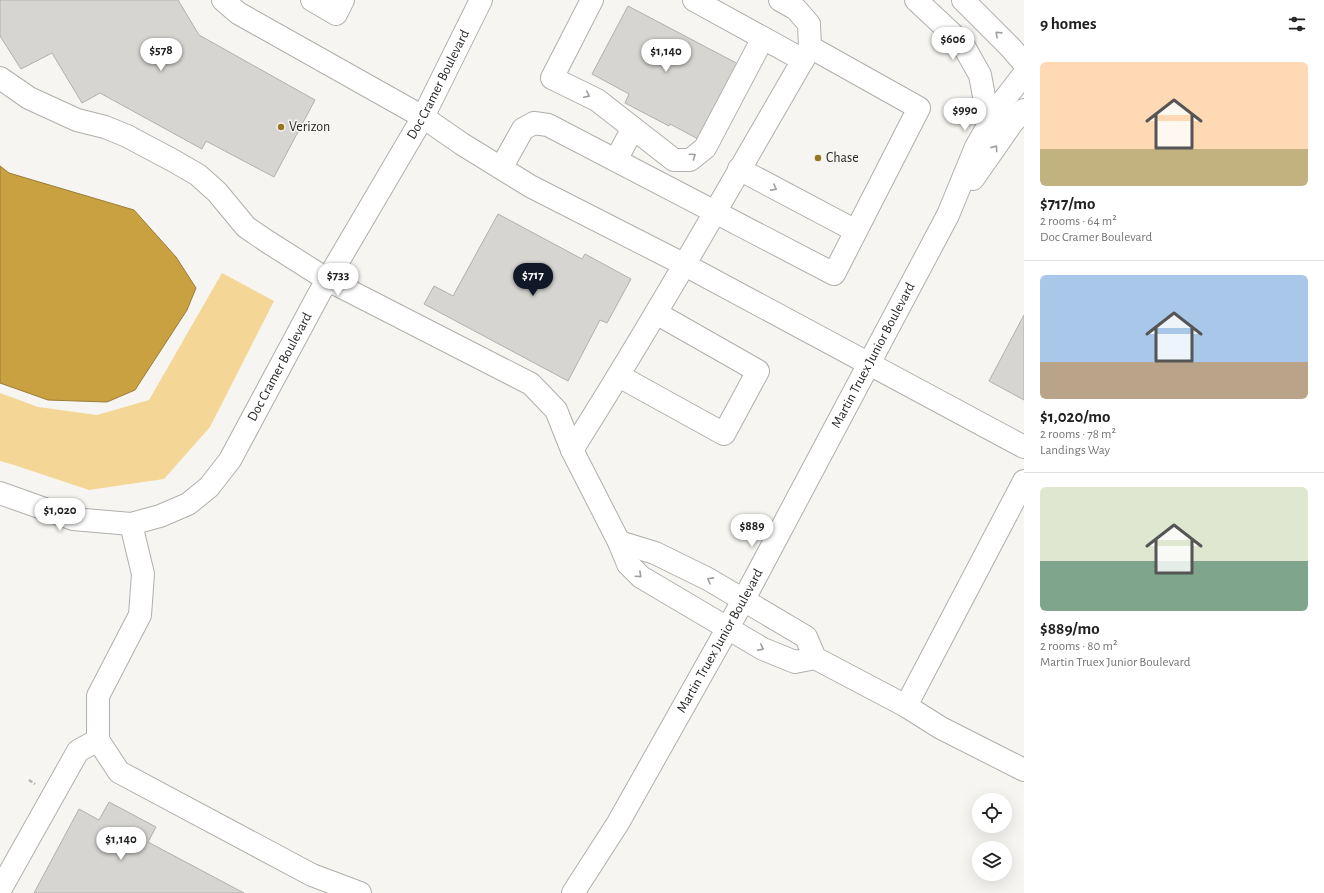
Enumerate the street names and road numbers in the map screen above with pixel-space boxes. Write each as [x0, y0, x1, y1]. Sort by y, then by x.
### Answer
street label: Doc Cramer Boulevard [404, 28, 472, 142]
street label: Martin Truex Junior Boulevard [829, 281, 918, 430]
street label: Doc Cramer Boulevard [245, 310, 315, 424]
street label: Martin Truex Junior Boulevard [674, 567, 766, 715]

